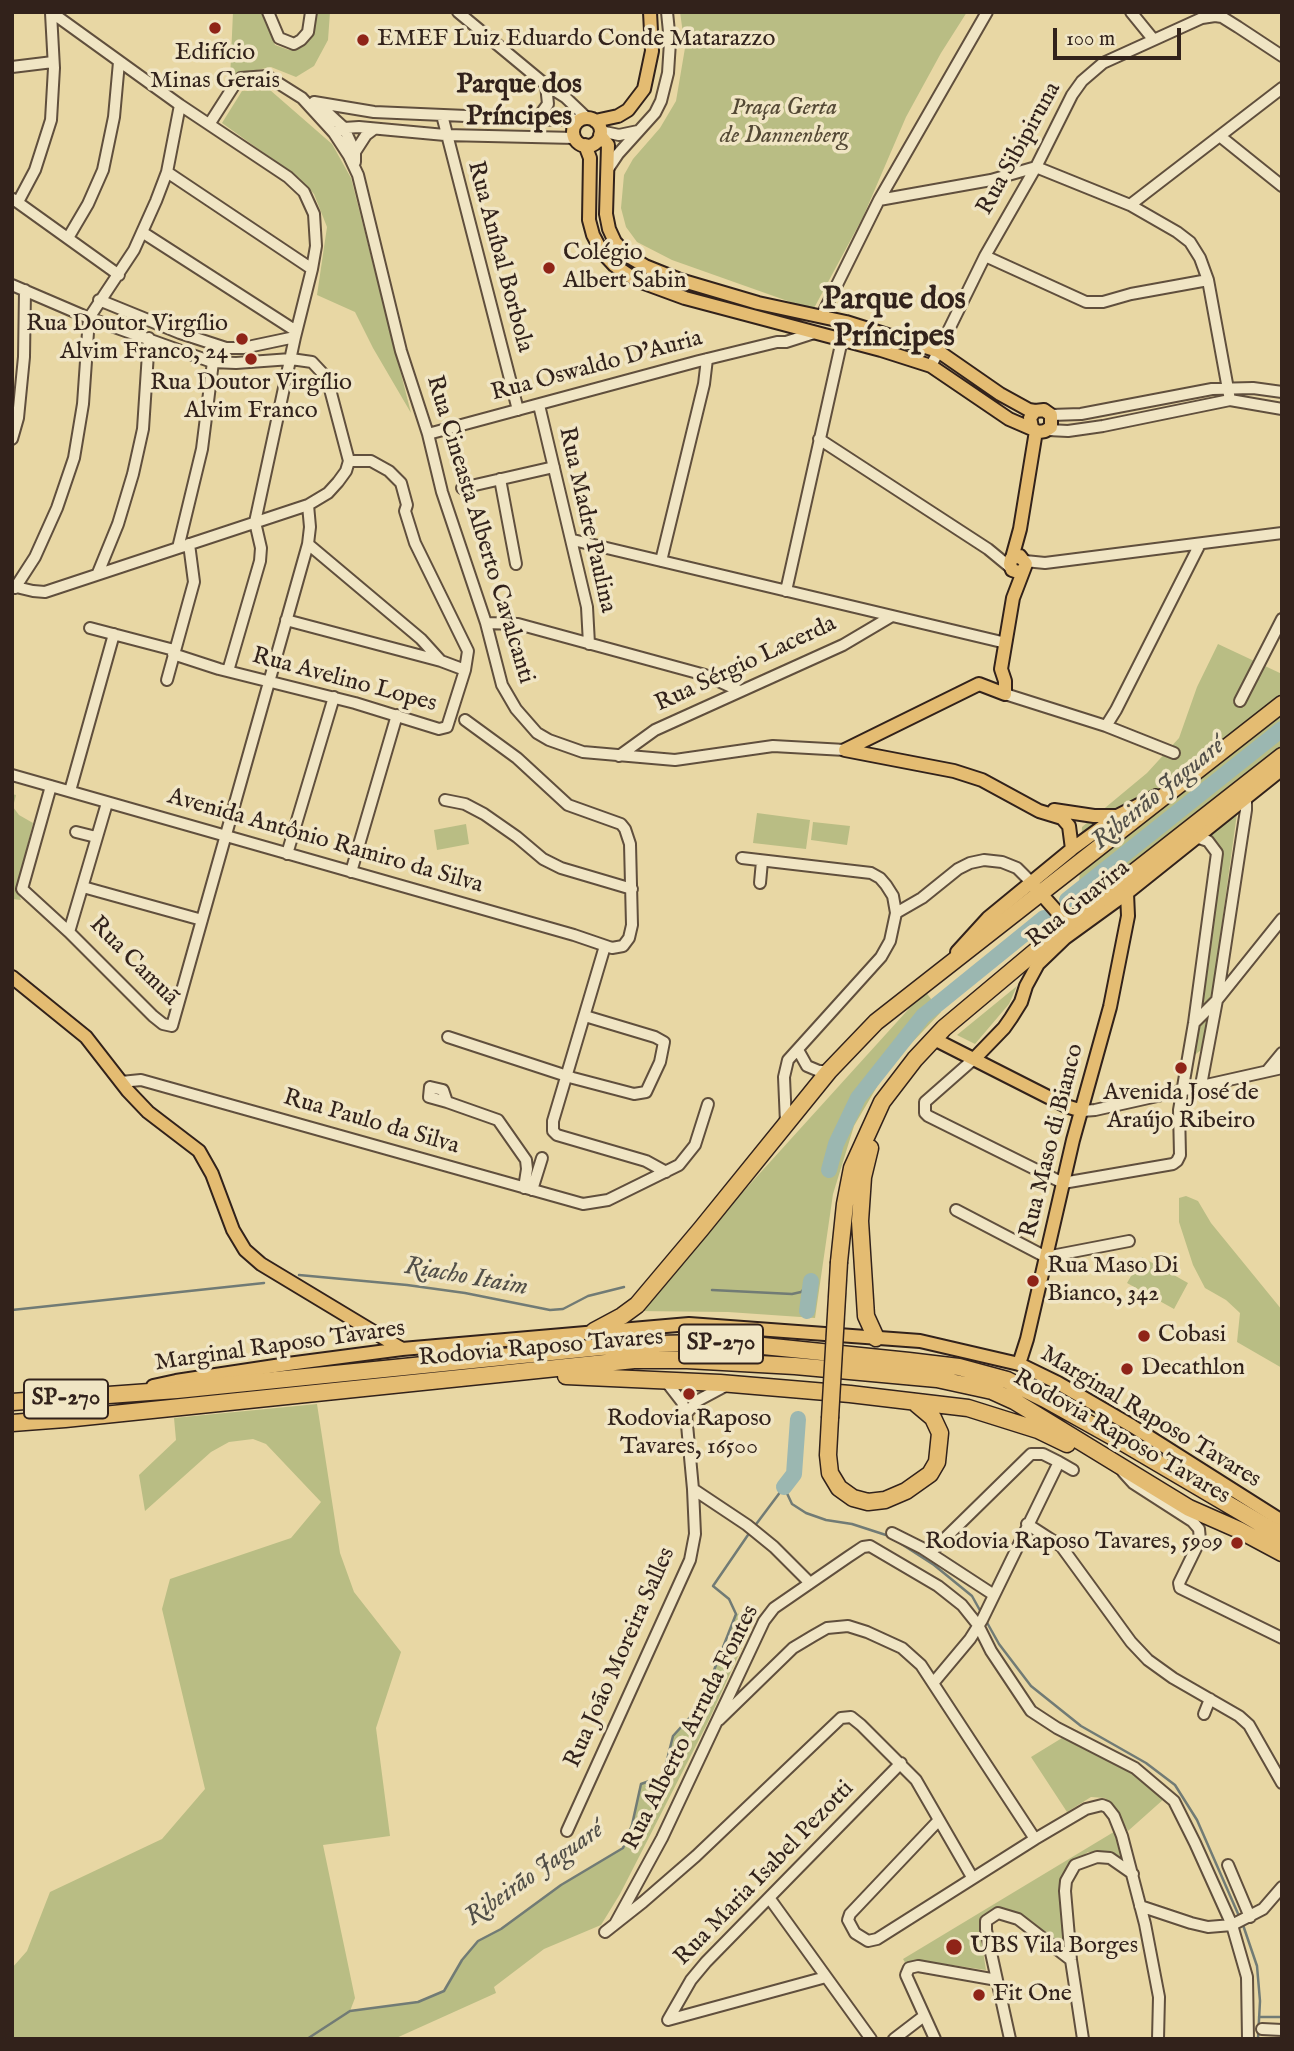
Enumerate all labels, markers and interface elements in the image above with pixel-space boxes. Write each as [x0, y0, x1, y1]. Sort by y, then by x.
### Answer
scale bar [1056, 14, 1184, 58]
marker: Edifício Minas Gerais [207, 20, 223, 36]
place label: EMEF Luiz Eduardo Conde Matarazzo [377, 26, 775, 54]
text: 100 m [1066, 26, 1115, 53]
marker: EMEF Luiz Eduardo Conde Matarazzo [355, 32, 371, 48]
place label: Edifício Minas Gerais [150, 40, 280, 96]
district label: Parque dos Príncipes [456, 69, 582, 135]
street label: Rua Sibipiruna [972, 77, 1068, 221]
park label: Praça Gerta de Dannenberg [720, 95, 848, 151]
street label: Rua Aníbal Borbola [460, 158, 538, 356]
place label: Colégio Albert Sabin [563, 240, 687, 296]
marker: Colégio Albert Sabin [541, 260, 557, 276]
district label: Parque dos Príncipes [822, 282, 966, 357]
place label: Rua Doutor Virgílio Alvim Franco, 24 [26, 311, 228, 367]
street label: Rua Oswaldo D'Auria [488, 325, 706, 409]
marker: Rua Doutor Virgílio Alvim Franco, 24 [234, 331, 250, 347]
marker: Rua Doutor Virgílio Alvim Franco [243, 351, 259, 367]
place label: Rua Doutor Virgílio Alvim Franco [150, 370, 352, 426]
street label: Rua Cineasta Alberto Cavalcanti [418, 372, 540, 688]
street label: Rua Madre Paulina [551, 424, 621, 616]
street label: Rua Sérgio Lacerda [651, 610, 841, 720]
street label: Rua Avelino Lopes [248, 642, 440, 720]
water label: Ribeirão Jaguaré [1086, 732, 1232, 858]
street label: Avenida Antônio Ramiro da Silva [164, 783, 486, 901]
street label: Rua Guavira [1022, 855, 1136, 955]
street label: Rua Camuã [82, 911, 184, 1013]
street label: Rua Maso di Bianco [1015, 1041, 1091, 1241]
marker: Avenida José de Araújo Ribeiro [1173, 1060, 1189, 1076]
place label: Avenida José de Araújo Ribeiro [1103, 1080, 1259, 1136]
street label: Rua Paulo da Silva [280, 1084, 462, 1162]
water label: Riacho Itaim [402, 1252, 530, 1304]
place label: Rua Maso Di Bianco, 342 [1047, 1253, 1178, 1309]
marker: Rua Maso Di Bianco, 342 [1025, 1273, 1041, 1289]
street label: Marginal Raposo Tavares [153, 1315, 407, 1379]
place label: Cobasi [1158, 1322, 1226, 1350]
street label: Rodovia Raposo Tavares [418, 1324, 664, 1374]
road number: SP-270 [679, 1324, 763, 1364]
marker: Cobasi [1136, 1328, 1152, 1344]
street label: Marginal Raposo Tavares [1034, 1341, 1266, 1495]
place label: Decathlon [1141, 1355, 1245, 1383]
marker: Decathlon [1119, 1361, 1135, 1377]
street label: Rodovia Raposo Tavares [1008, 1364, 1234, 1512]
road number: SP-270 [24, 1380, 108, 1418]
marker: Rodovia Raposo Tavares, 16500 [681, 1386, 697, 1402]
place label: Rodovia Raposo Tavares, 16500 [606, 1406, 772, 1462]
place label: Rodovia Raposo Tavares, 5909 [925, 1529, 1223, 1557]
marker: Rodovia Raposo Tavares, 5909 [1229, 1535, 1245, 1551]
street label: Rua João Moreira Salles [559, 1544, 683, 1772]
street label: Rua Alberto Arruda Fontes [618, 1601, 766, 1855]
street label: Rua Maria Isabel Pezotti [669, 1775, 861, 1973]
water label: Ribeirão Jaguaré [460, 1816, 610, 1934]
place label: UBS Vila Borges [970, 1933, 1138, 1961]
marker: UBS Vila Borges [944, 1937, 964, 1957]
place label: Fit One [993, 1981, 1072, 2009]
marker: Fit One [971, 1987, 987, 2003]

